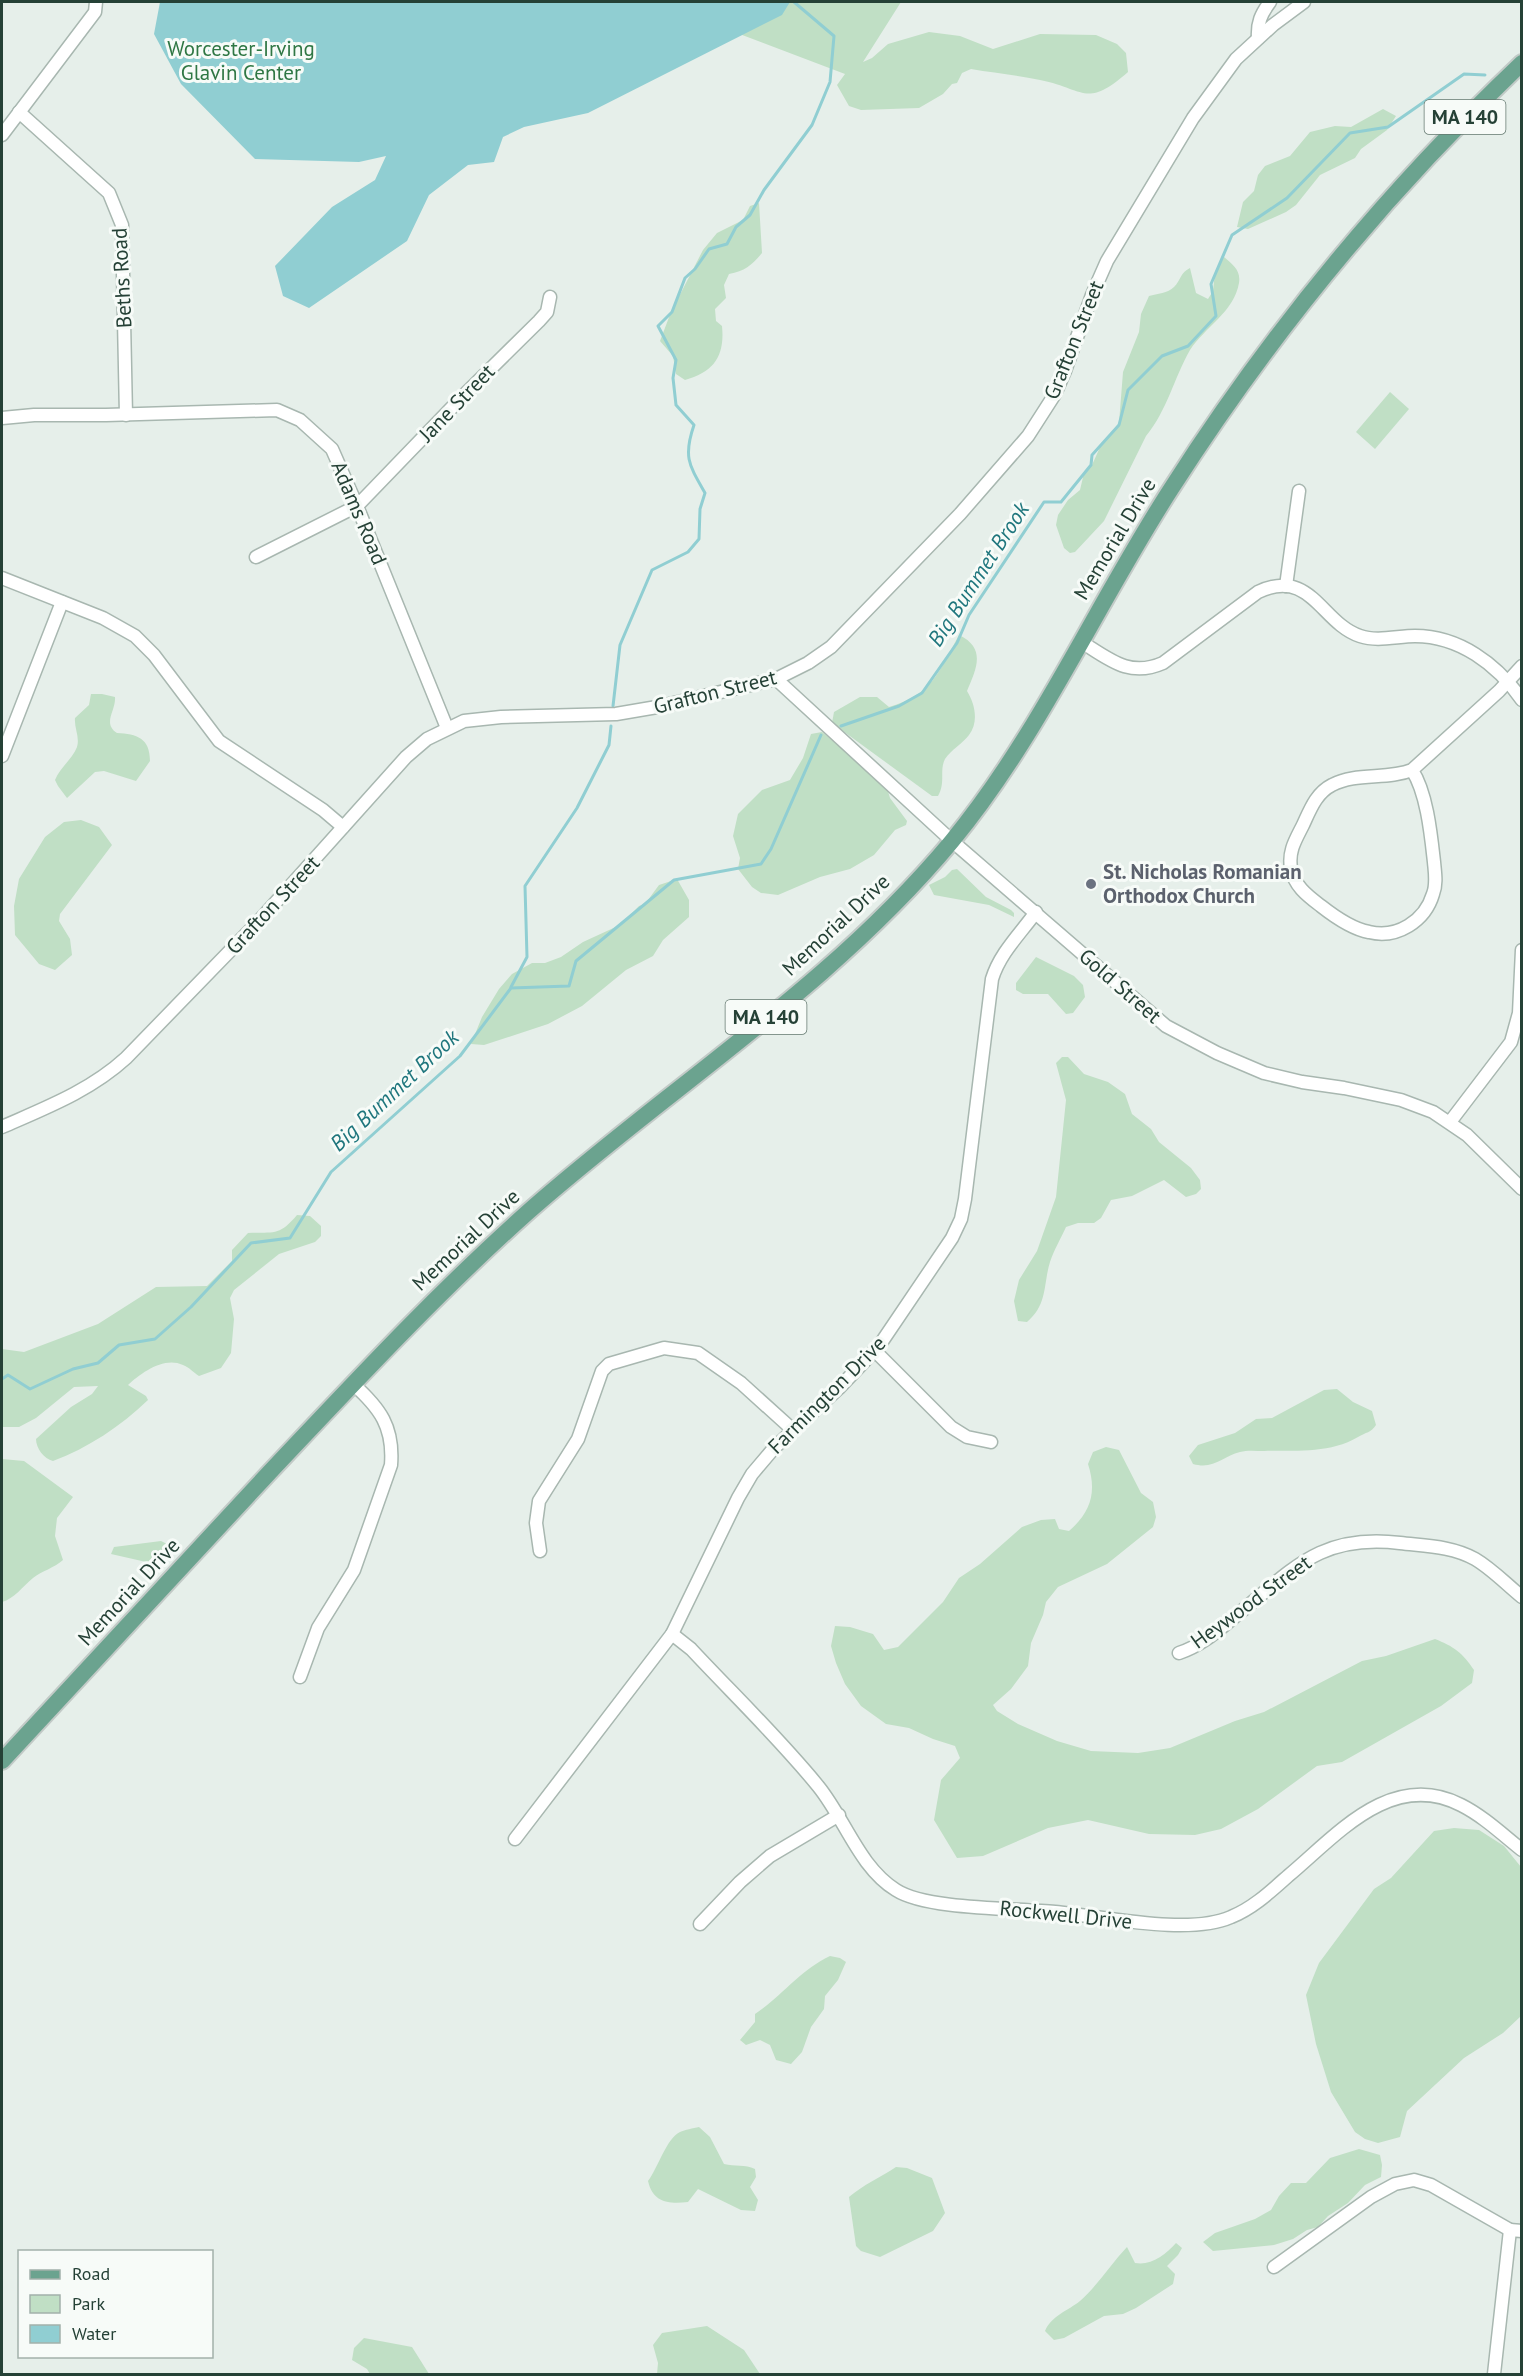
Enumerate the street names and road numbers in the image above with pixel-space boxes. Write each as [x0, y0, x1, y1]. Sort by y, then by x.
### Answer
road number: MA 140 [1424, 100, 1506, 134]
street label: Beths Road [105, 227, 138, 329]
street label: Grafton Street [1037, 277, 1110, 403]
street label: Jane Street [412, 358, 500, 448]
street label: Adams Road [326, 457, 393, 569]
street label: Memorial Drive [1068, 473, 1162, 605]
street label: Grafton Street [651, 663, 779, 720]
street label: Grafton Street [220, 850, 325, 960]
street label: Memorial Drive [776, 868, 895, 981]
street label: Gold Street [1073, 942, 1167, 1029]
road number: MA 140 [726, 1000, 807, 1034]
street label: Memorial Drive [406, 1183, 525, 1296]
street label: Farmington Drive [762, 1330, 891, 1459]
street label: Memorial Drive [72, 1532, 185, 1651]
street label: Heywood Street [1185, 1549, 1316, 1654]
street label: Rockwell Drive [998, 1894, 1134, 1935]

